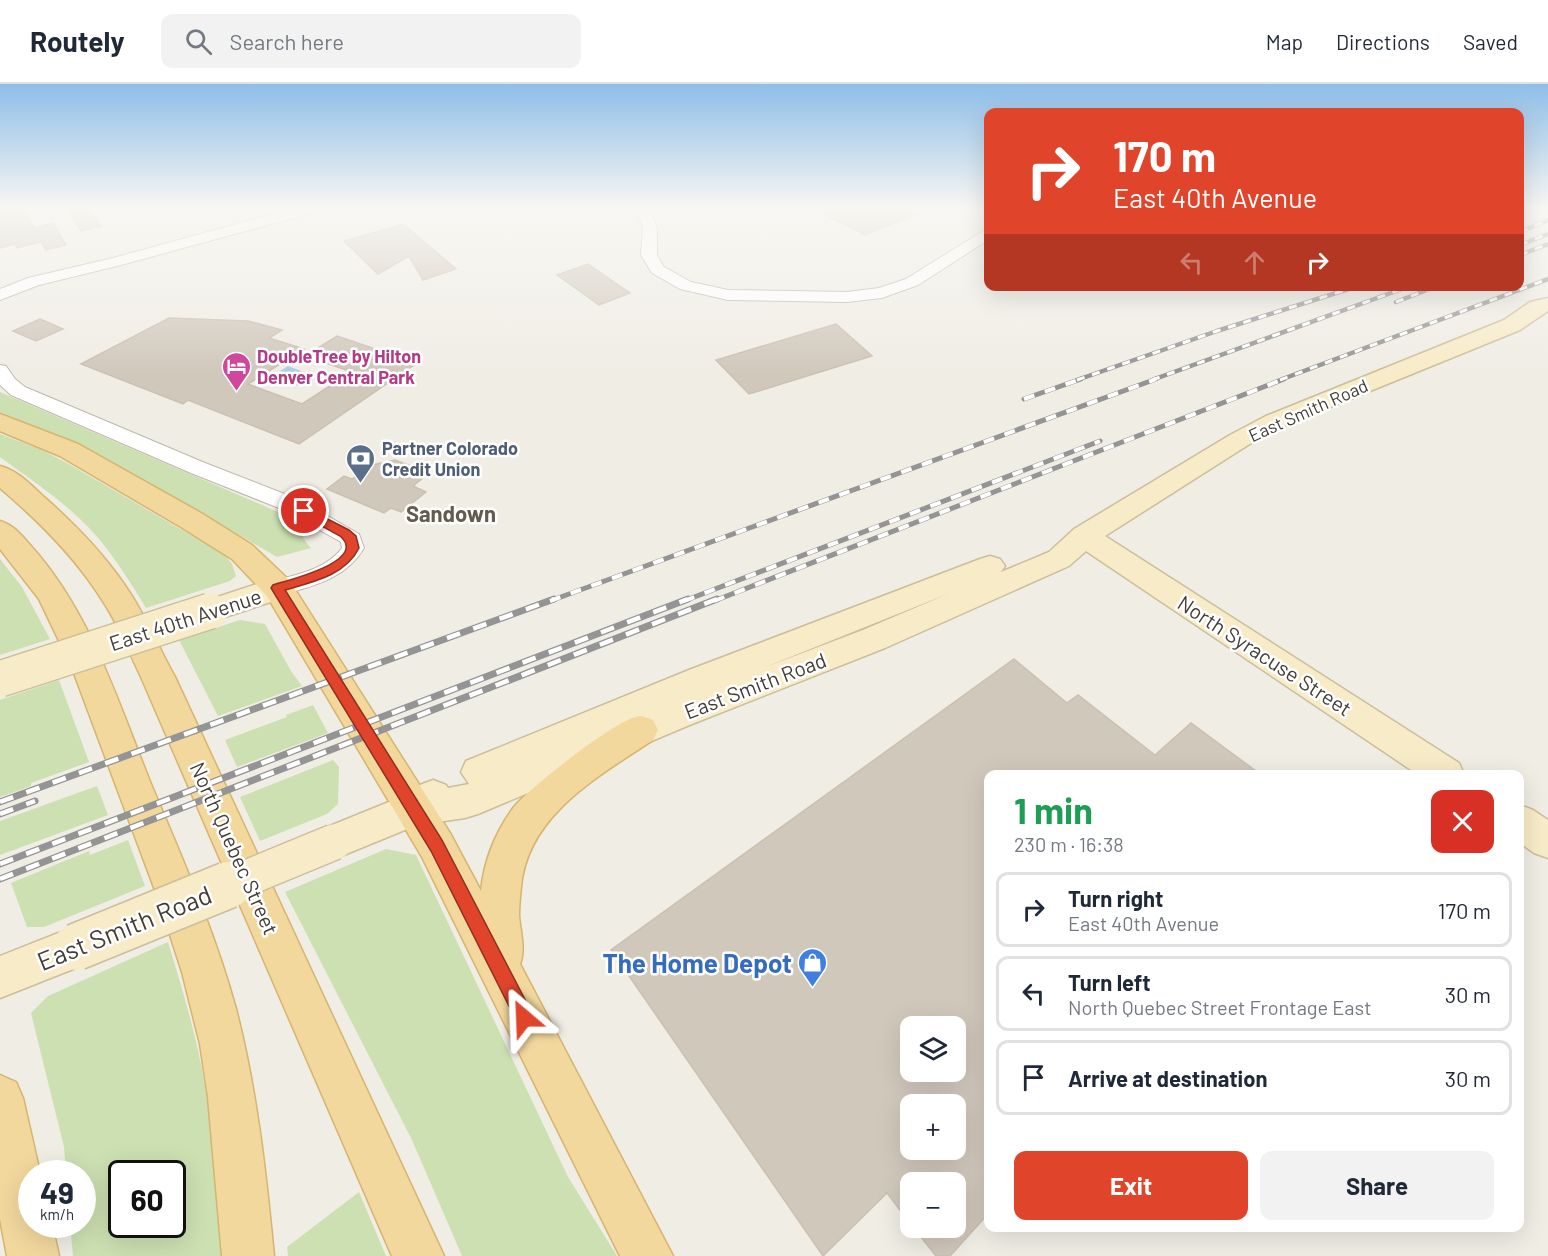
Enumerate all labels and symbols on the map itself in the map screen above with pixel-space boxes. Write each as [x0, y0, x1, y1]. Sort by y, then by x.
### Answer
place label: DoubleTree by Hilton Denver Central Park [257, 345, 421, 388]
hotel icon: DoubleTree by Hilton Denver Central Park [220, 350, 252, 392]
street label: East Smith Road [1245, 374, 1371, 446]
place label: Partner Colorado Credit Union [382, 437, 518, 480]
bank icon: Partner Colorado Credit Union [345, 442, 377, 484]
pin [278, 485, 329, 536]
district label: Sandown [406, 500, 496, 526]
street label: East 40th Avenue [106, 583, 264, 655]
street label: North Syracuse Street [1173, 589, 1357, 721]
street label: East Smith Road [681, 646, 829, 724]
street label: North Quebec Street [186, 758, 284, 938]
street label: East Smith Road [32, 878, 216, 976]
shop icon: The Home Depot [797, 946, 829, 988]
place label: The Home Depot [602, 947, 792, 978]
position arrow [492, 986, 556, 1050]
speed limit sign: 60 [108, 1160, 186, 1238]

